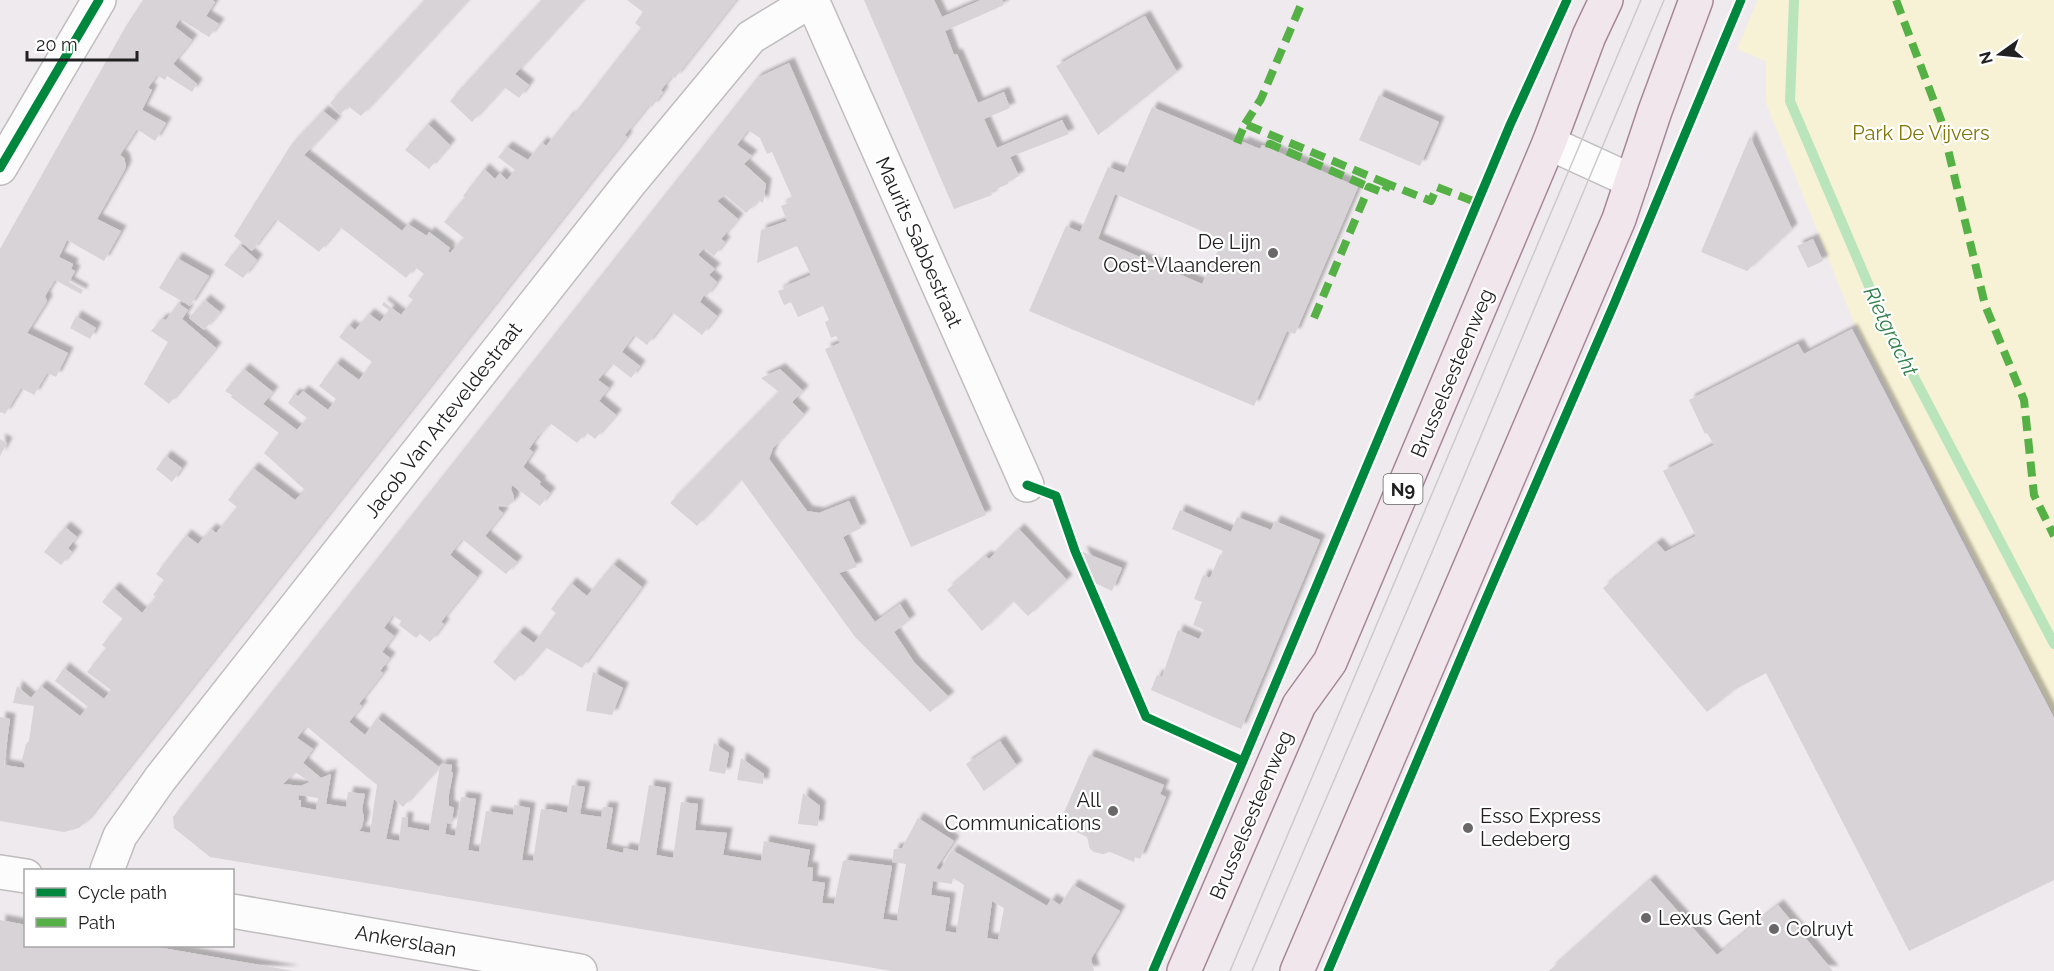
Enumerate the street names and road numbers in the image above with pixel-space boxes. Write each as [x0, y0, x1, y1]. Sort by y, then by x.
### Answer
street label: Maurits Sabbestraat [871, 153, 968, 331]
street label: Brusselsesteenweg [1406, 285, 1498, 461]
street label: Jacob Van Arteveldestraat [359, 317, 527, 523]
road number: N9 [1384, 474, 1422, 504]
street label: Brusselsesteenweg [1205, 727, 1297, 903]
street label: Ankerslaan [353, 920, 459, 962]

